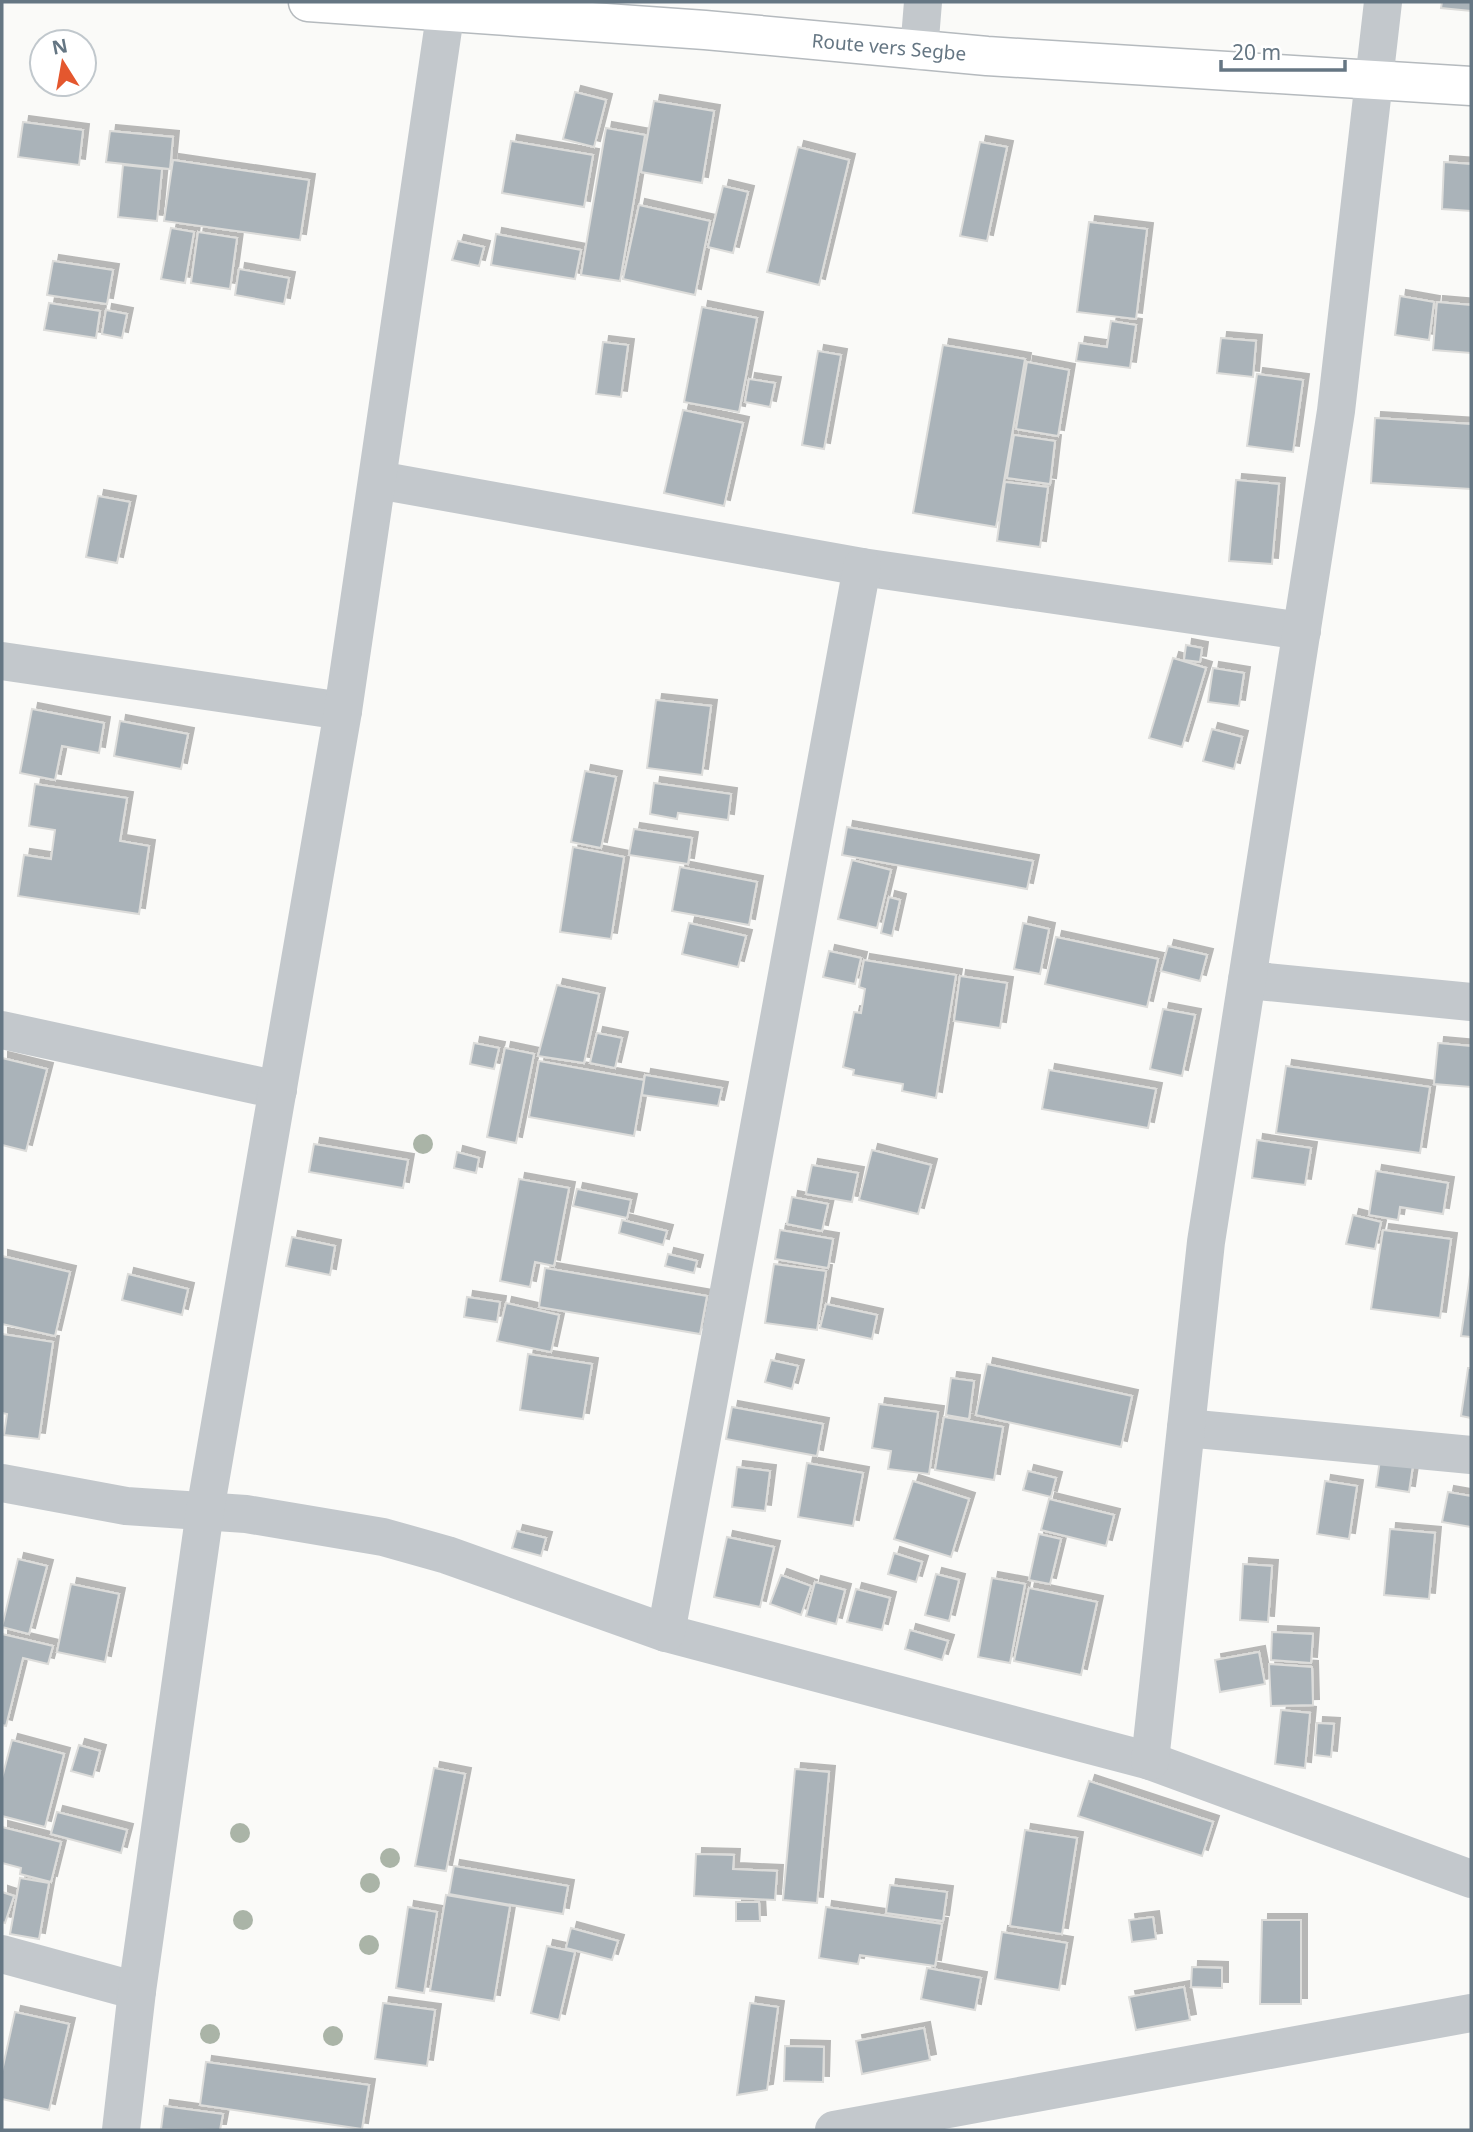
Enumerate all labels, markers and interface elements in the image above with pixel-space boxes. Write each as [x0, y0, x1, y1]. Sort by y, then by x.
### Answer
street label: Route vers Segbe [811, 27, 967, 67]
north arrow [28, 28, 98, 98]
scale bar [1221, 28, 1345, 72]
text: N [50, 32, 70, 61]
text: 20 m [1232, 38, 1281, 66]

